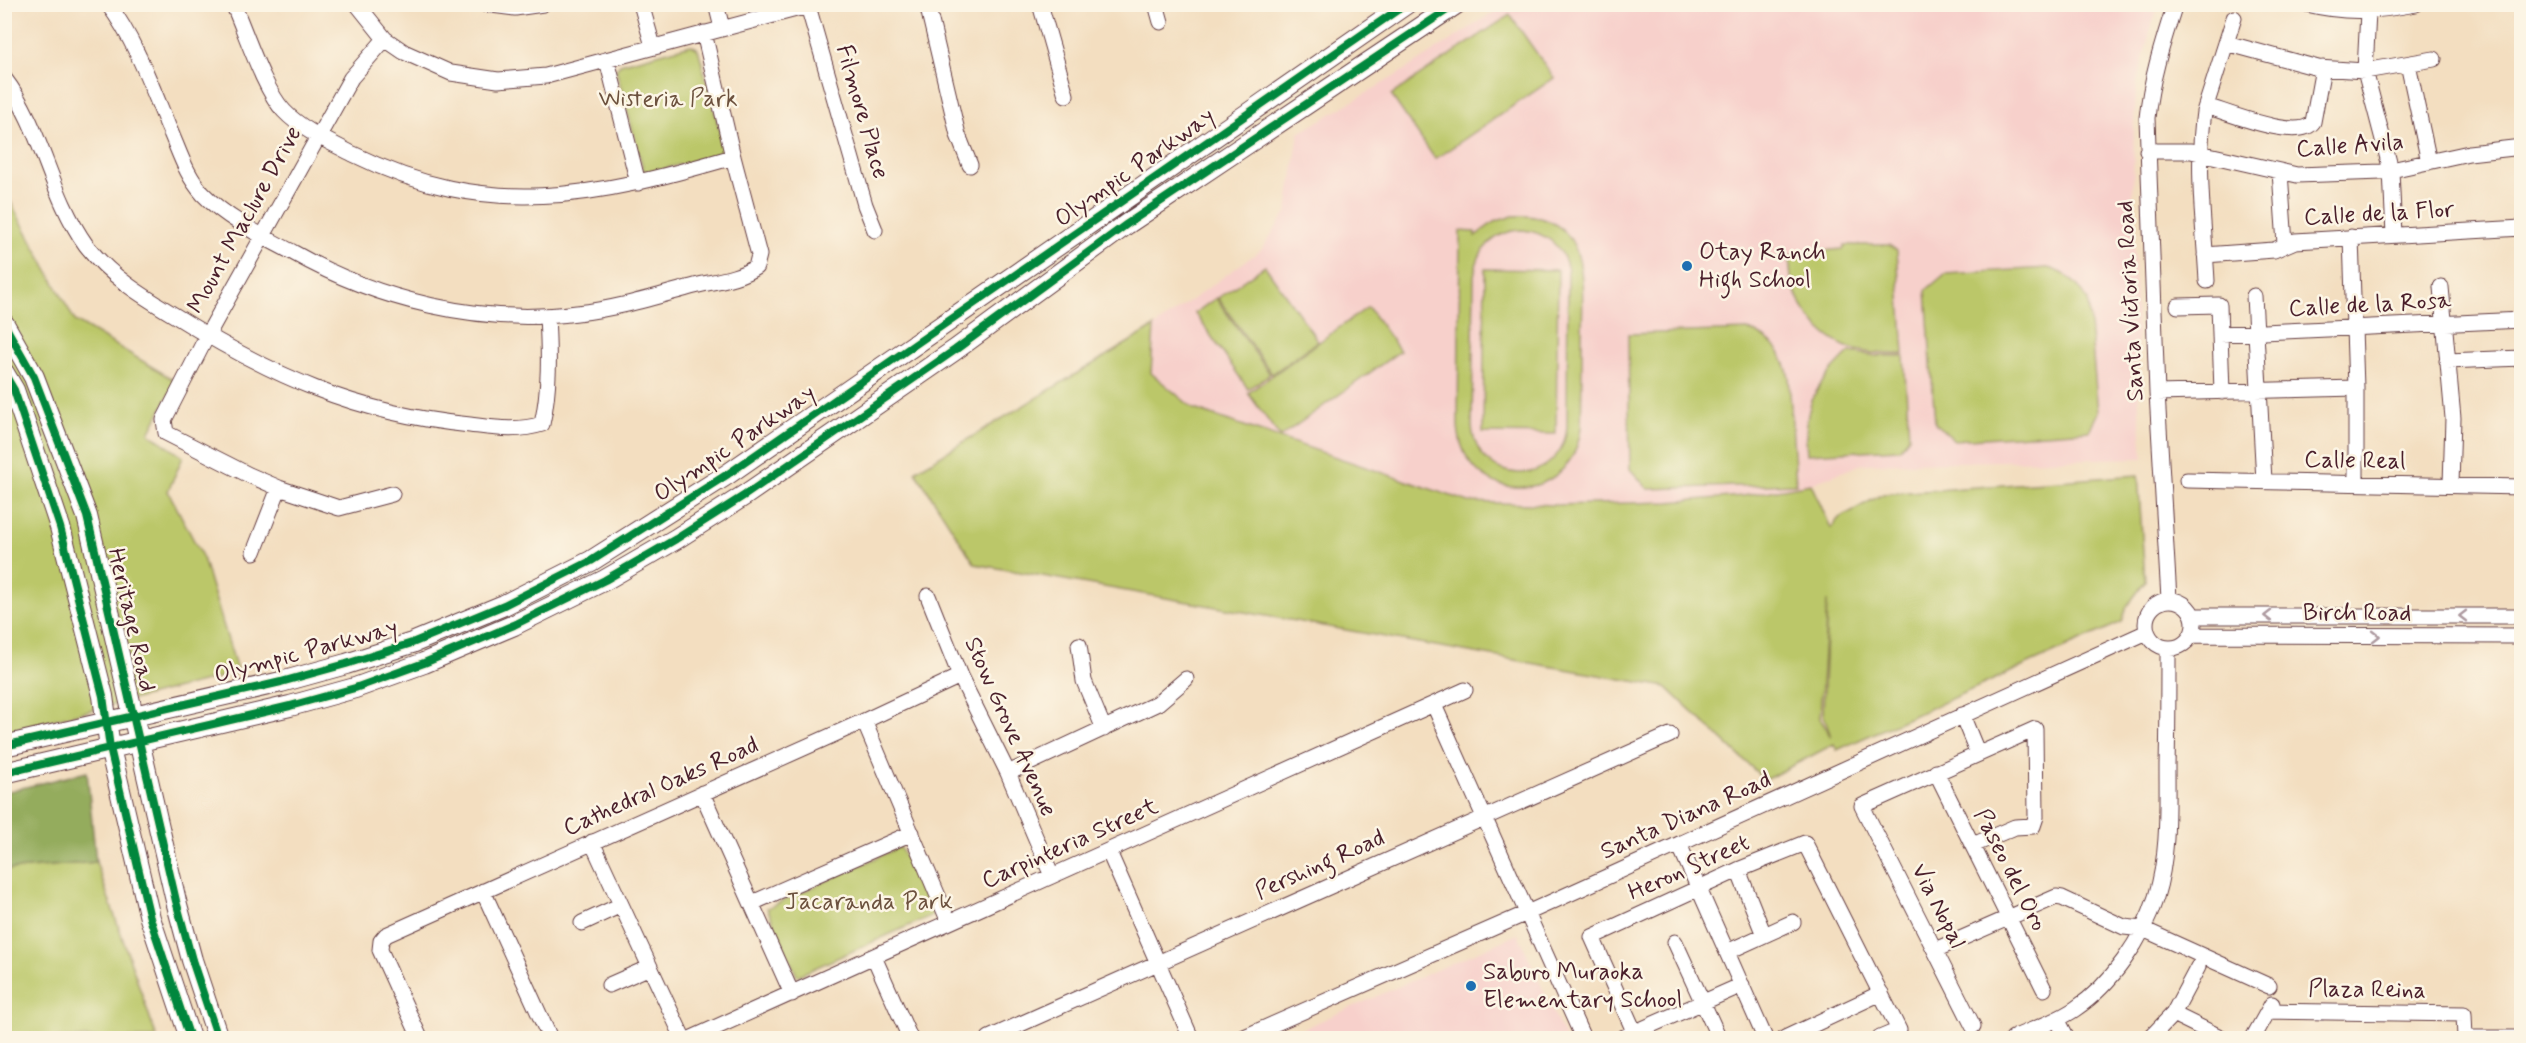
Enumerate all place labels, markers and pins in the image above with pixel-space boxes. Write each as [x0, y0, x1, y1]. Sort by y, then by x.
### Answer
place label: Otay Ranch High School [1699, 237, 1826, 299]
marker: Otay Ranch High School [1680, 259, 1694, 273]
place label: Saburo Muraoka Elementary School [1483, 957, 1682, 1016]
marker: Saburo Muraoka Elementary School [1464, 979, 1478, 993]

